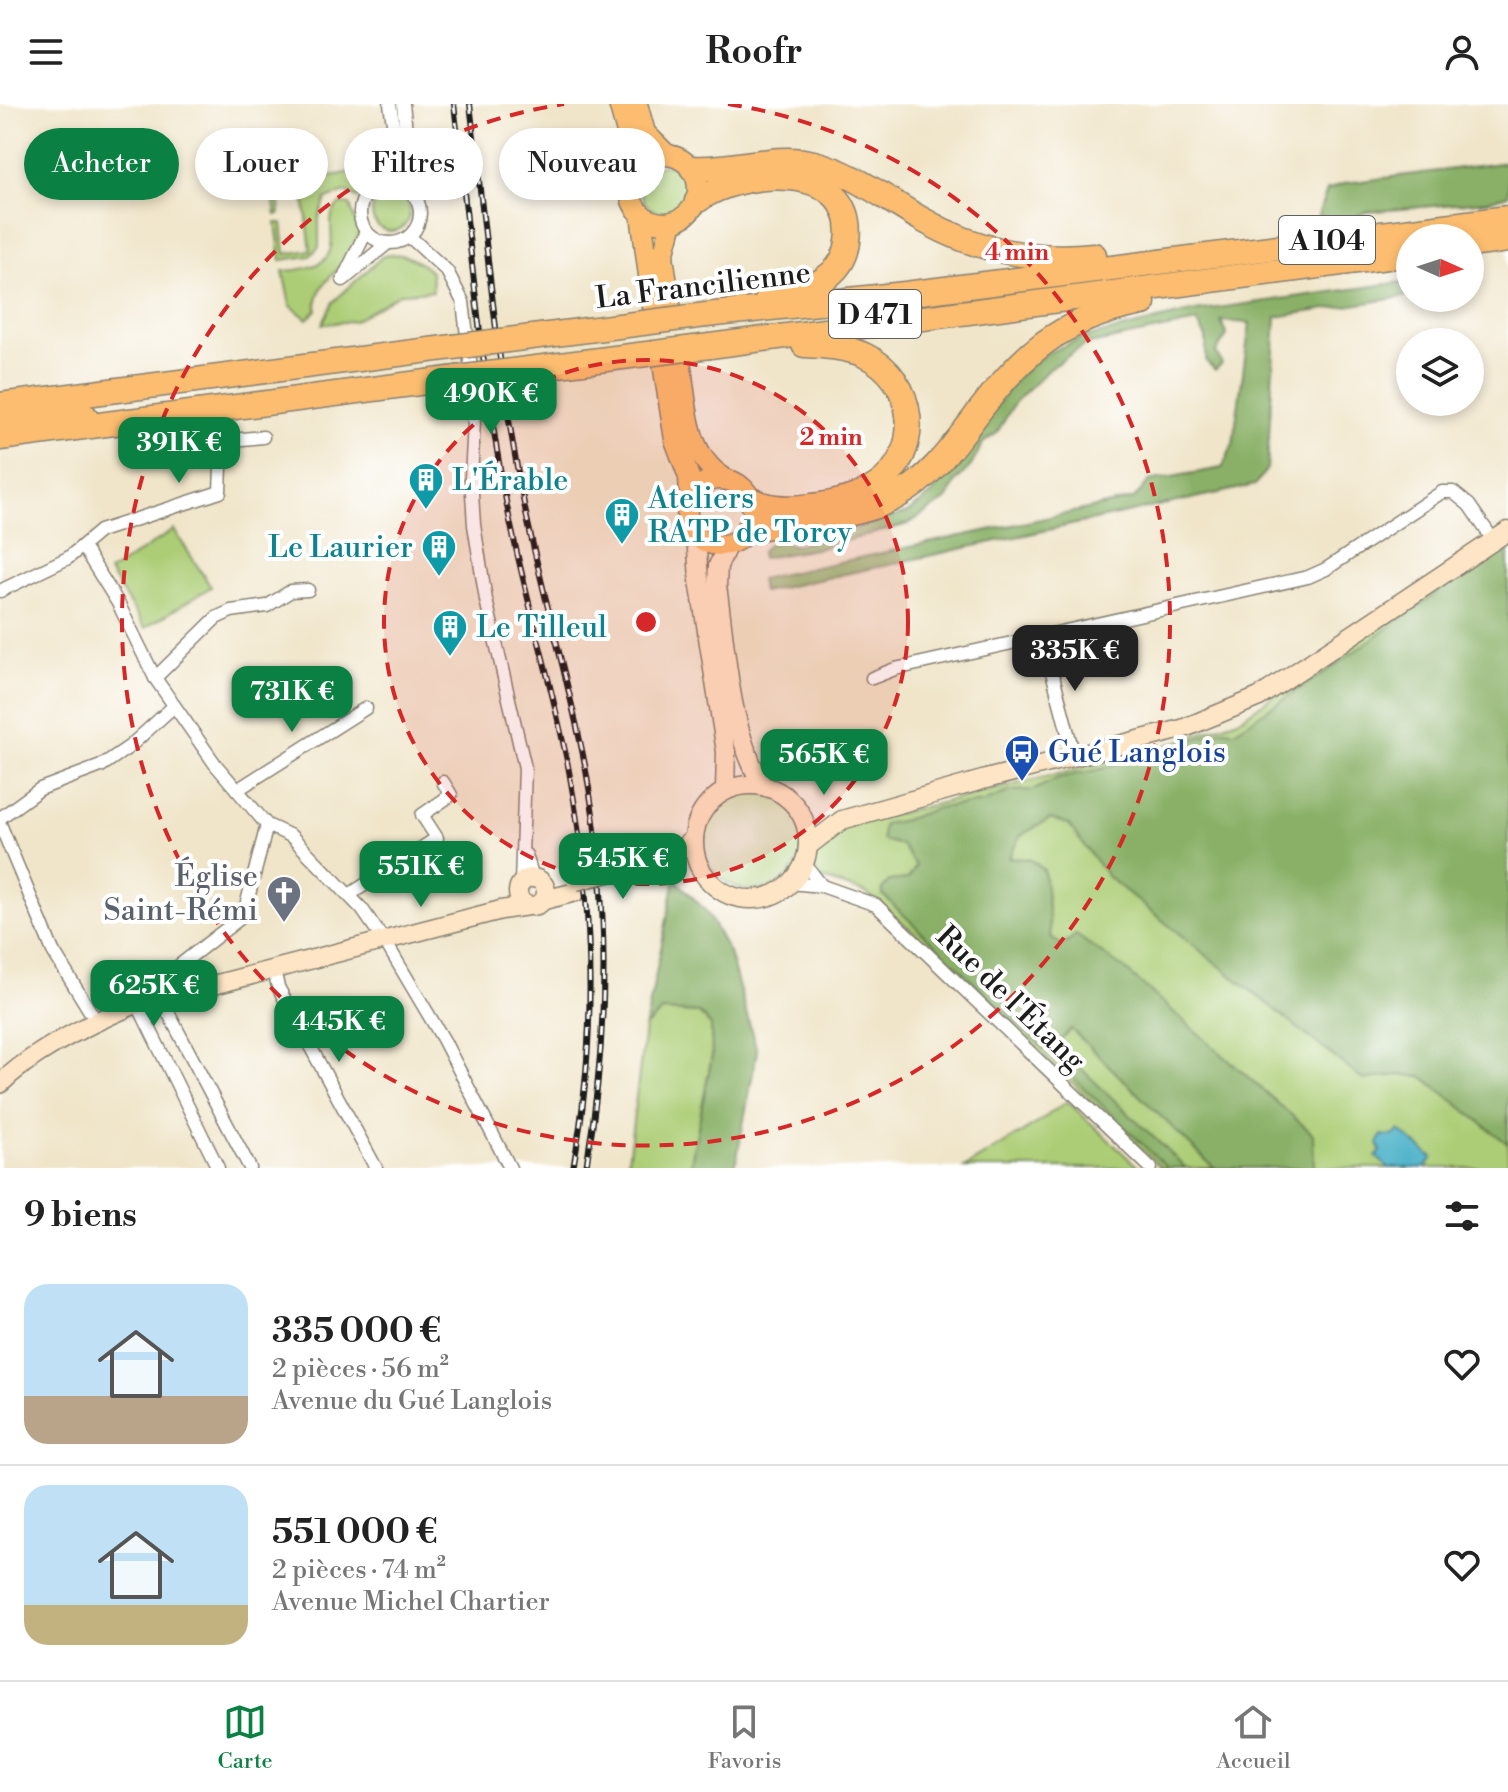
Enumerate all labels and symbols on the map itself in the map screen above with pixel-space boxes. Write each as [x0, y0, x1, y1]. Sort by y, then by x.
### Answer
road number: A 104 [1279, 216, 1375, 264]
north arrow [1396, 224, 1484, 312]
text: 4 min [985, 238, 1049, 268]
street label: La Francilienne [593, 254, 813, 318]
road number: D 471 [829, 290, 921, 338]
pin: 490K € [426, 368, 556, 436]
pin: 391K € [114, 417, 244, 485]
text: 2 min [799, 423, 863, 453]
place label: L'Érable [452, 460, 568, 500]
building icon: L'Érable [407, 461, 445, 511]
place label: Ateliers RATP de Torcy [647, 480, 852, 552]
building icon: Ateliers RATP de Torcy [603, 496, 641, 546]
building icon: Le Laurier [420, 528, 458, 578]
place label: Le Laurier [268, 529, 413, 567]
building icon: Le Tilleul [431, 608, 469, 658]
centre of rings [632, 608, 660, 636]
place label: Le Tilleul [476, 609, 607, 647]
pin: 335K € [1010, 625, 1140, 693]
pin: 731K € [227, 666, 357, 734]
pin: 565K € [759, 729, 889, 797]
bus stop icon: Gué Langlois [1003, 733, 1041, 783]
place label: Gué Langlois [1048, 734, 1226, 772]
pin: 545K € [558, 833, 688, 901]
pin: 551K € [356, 841, 486, 909]
place label: Église Saint-Rémi [104, 856, 258, 930]
church icon: Église Saint-Rémi [265, 874, 303, 924]
street label: Rue de l'Étang [927, 916, 1095, 1080]
pin: 625K € [89, 960, 219, 1028]
pin: 445K € [274, 996, 404, 1064]

